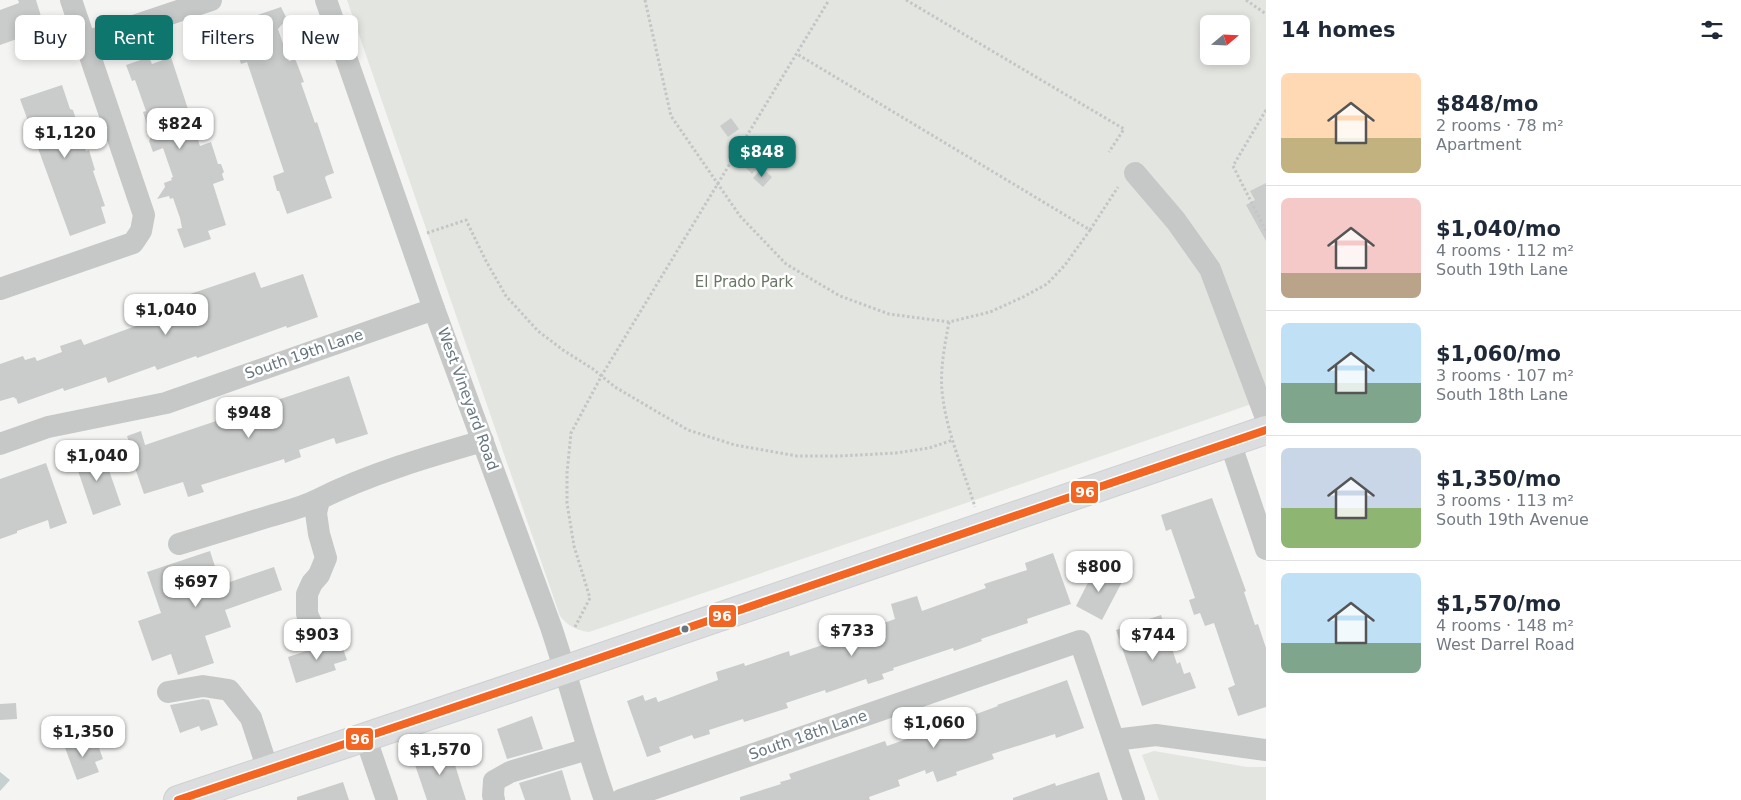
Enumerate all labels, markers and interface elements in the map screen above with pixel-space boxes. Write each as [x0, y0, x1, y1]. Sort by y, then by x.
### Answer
chip: Buy [15, 15, 85, 60]
chip: Rent [95, 15, 173, 60]
chip: Filters [183, 15, 273, 60]
chip: New [283, 15, 358, 60]
north arrow [1200, 15, 1250, 65]
map controls [1200, 15, 1250, 65]
icon: filters [1698, 16, 1726, 44]
text: 14 homes [1281, 18, 1396, 42]
text: $848/mo [1436, 92, 1538, 116]
icon: home [1321, 93, 1381, 153]
pin: $824 [150, 108, 210, 150]
text: $824 [158, 114, 202, 133]
pin: $1,120 [24, 116, 106, 159]
text: 2 rooms · 78 m² [1436, 116, 1564, 135]
text: $1,120 [34, 123, 96, 142]
text: Apartment [1436, 135, 1522, 154]
pin: $848 [732, 136, 792, 178]
text: $848 [740, 142, 784, 161]
text: $1,040/mo [1436, 217, 1561, 241]
icon: home [1321, 218, 1381, 278]
text: 4 rooms · 112 m² [1436, 241, 1574, 260]
text: South 19th Lane [1436, 260, 1568, 279]
park label: El Prado Park [695, 273, 794, 291]
pin: $1,040 [125, 294, 207, 336]
text: $1,040 [135, 300, 197, 319]
street label: South 19th Lane [242, 325, 366, 383]
street label: West Vineyard Road [434, 325, 502, 473]
text: $1,060/mo [1436, 342, 1561, 366]
icon: home [1321, 343, 1381, 403]
text: 3 rooms · 107 m² [1436, 366, 1574, 385]
text: South 18th Lane [1436, 385, 1568, 404]
pin: $948 [219, 396, 279, 439]
text: $948 [227, 403, 271, 422]
pin: $1,040 [56, 440, 138, 482]
text: $1,040 [66, 446, 128, 465]
text: $1,350/mo [1436, 467, 1561, 491]
icon: home [1321, 468, 1381, 528]
line badge: 96 [1070, 480, 1099, 504]
text: 96 [1075, 484, 1095, 500]
text: 3 rooms · 113 m² [1436, 491, 1574, 510]
text: South 19th Avenue [1436, 510, 1589, 529]
pin: $800 [1069, 550, 1129, 593]
text: $800 [1077, 557, 1121, 576]
pin: $697 [166, 566, 226, 608]
text: $697 [174, 572, 218, 591]
text: $1,570/mo [1436, 592, 1561, 616]
icon: home [1321, 593, 1381, 653]
line badge: 96 [708, 604, 737, 628]
text: 96 [712, 608, 732, 624]
pin: $733 [822, 614, 882, 657]
text: 4 rooms · 148 m² [1436, 616, 1574, 635]
pin: $903 [287, 618, 347, 661]
pin: $744 [1123, 618, 1183, 661]
text: $733 [830, 621, 874, 640]
unlabelled marker [680, 624, 690, 634]
text: $903 [295, 625, 339, 644]
text: $744 [1131, 625, 1175, 644]
text: West Darrel Road [1436, 635, 1575, 654]
street label: South 18th Lane [746, 706, 870, 764]
pin: $1,060 [893, 706, 975, 749]
text: $1,060 [903, 713, 965, 732]
pin: $1,350 [42, 716, 124, 758]
text: $1,350 [52, 722, 114, 741]
line badge: 96 [345, 727, 374, 751]
text: 96 [350, 731, 370, 747]
pin: $1,570 [399, 734, 481, 776]
text: $1,570 [409, 740, 471, 759]

